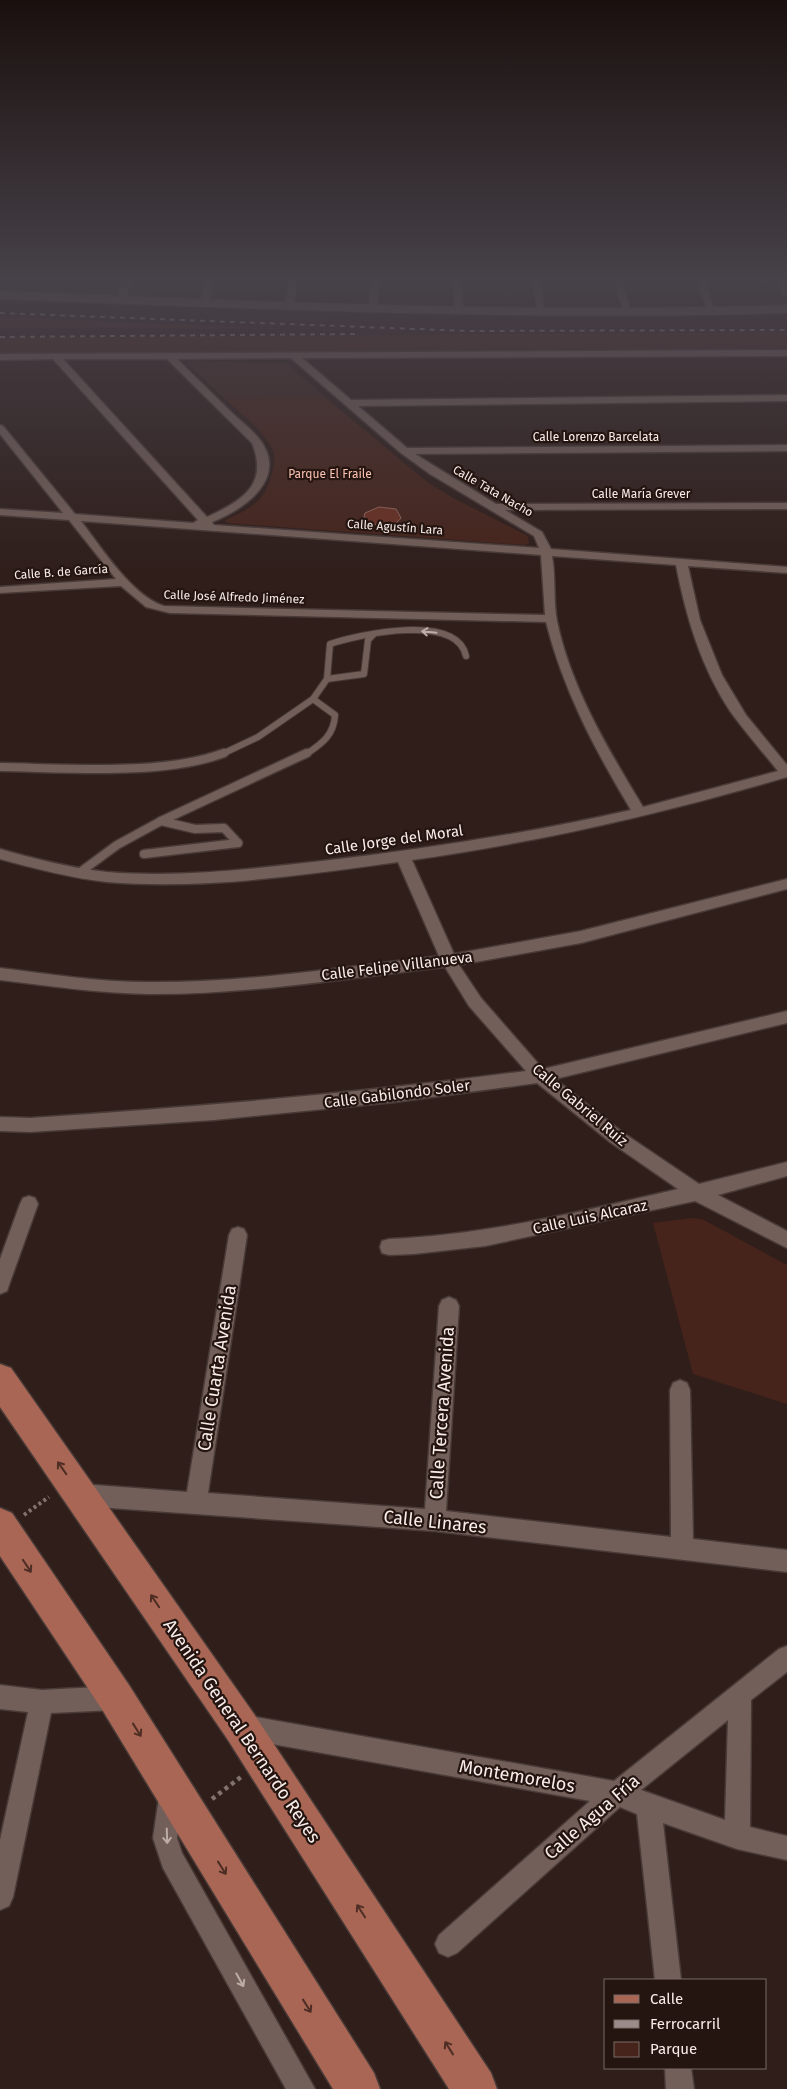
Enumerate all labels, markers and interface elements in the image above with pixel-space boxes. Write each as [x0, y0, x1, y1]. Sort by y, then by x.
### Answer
street label: Calle Lorenzo Barcelata [533, 430, 659, 444]
street label: Calle Tata Nacho [450, 462, 536, 520]
park label: Parque El Fraile [288, 467, 372, 481]
street label: Calle María Grever [592, 487, 691, 501]
street label: Calle Agustín Lara [346, 517, 444, 537]
street label: Calle B. de García [14, 562, 108, 582]
street label: Calle José Alfredo Jiménez [163, 588, 305, 606]
one-way arrow [421, 627, 437, 636]
street label: Calle Jorge del Moral [324, 821, 465, 859]
street label: Calle Felipe Villanueva [320, 948, 474, 984]
street label: Calle Gabriel Ruíz [529, 1060, 632, 1150]
street label: Calle Gabilondo Soler [323, 1076, 471, 1112]
street label: Calle Luis Alcaraz [531, 1196, 649, 1238]
street label: Calle Cuarta Avenida [193, 1284, 241, 1452]
street label: Calle Tercera Avenida [425, 1326, 459, 1500]
one-way arrow [57, 1461, 67, 1475]
street label: Calle Linares [382, 1506, 488, 1538]
one-way arrow [22, 1558, 32, 1572]
one-way arrow [150, 1594, 160, 1608]
street label: Avenida General Bernardo Reyes [159, 1615, 325, 1847]
one-way arrow [131, 1723, 142, 1737]
street label: Montemorelos [457, 1755, 577, 1797]
street label: Calle Agua Fría [540, 1770, 644, 1864]
one-way arrow [162, 1827, 172, 1843]
one-way arrow [217, 1861, 227, 1875]
one-way arrow [356, 1905, 366, 1919]
one-way arrow [235, 1972, 245, 1986]
legend [604, 1979, 767, 2069]
text: Calle [650, 1990, 683, 2008]
one-way arrow [303, 1999, 313, 2013]
text: Ferrocarril [650, 2015, 721, 2033]
text: Parque [650, 2040, 697, 2058]
one-way arrow [444, 2041, 455, 2055]

